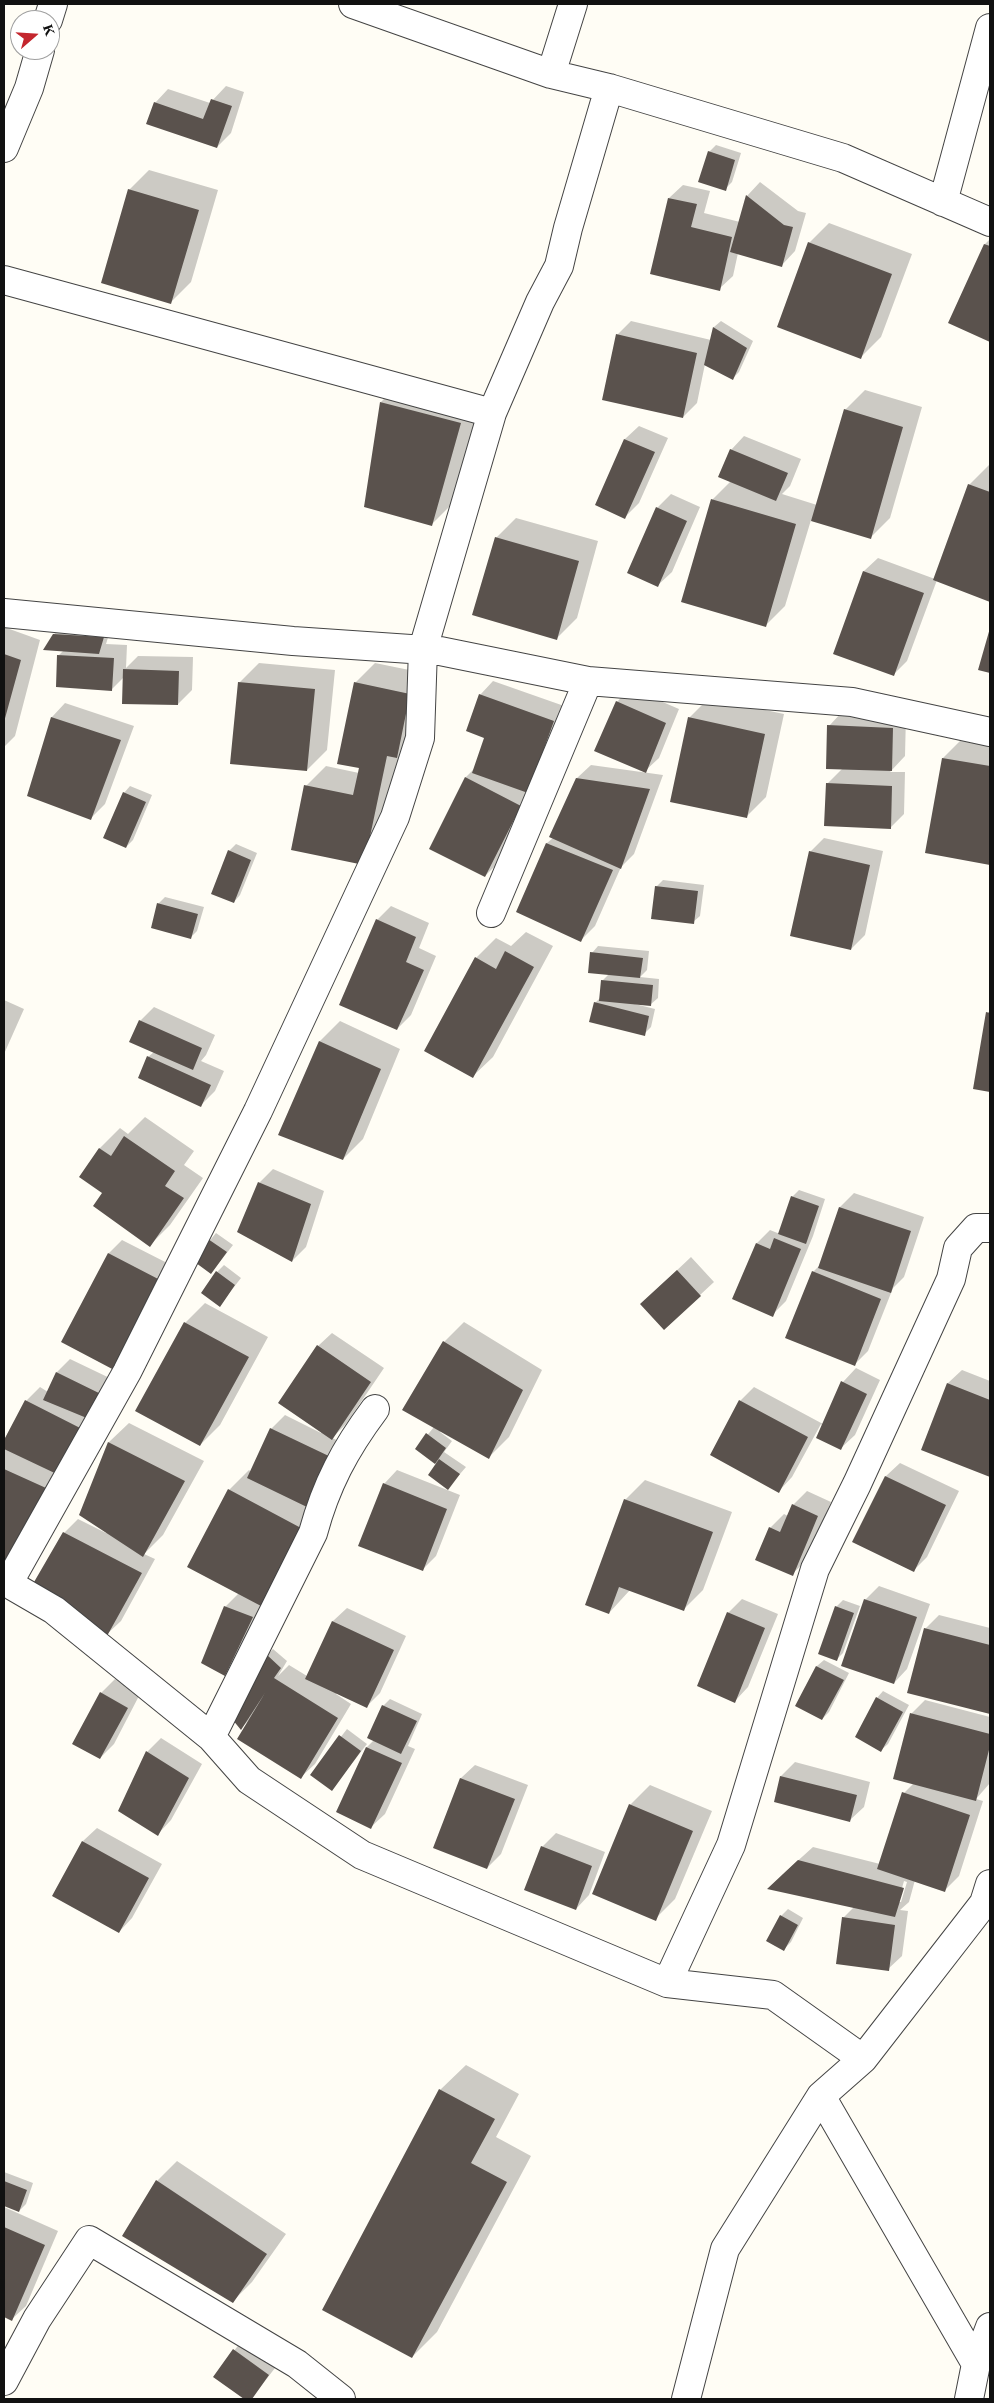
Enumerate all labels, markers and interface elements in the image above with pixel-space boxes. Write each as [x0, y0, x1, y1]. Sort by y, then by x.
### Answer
north arrow [10, 10, 60, 60]
text: K [40, 23, 58, 38]

